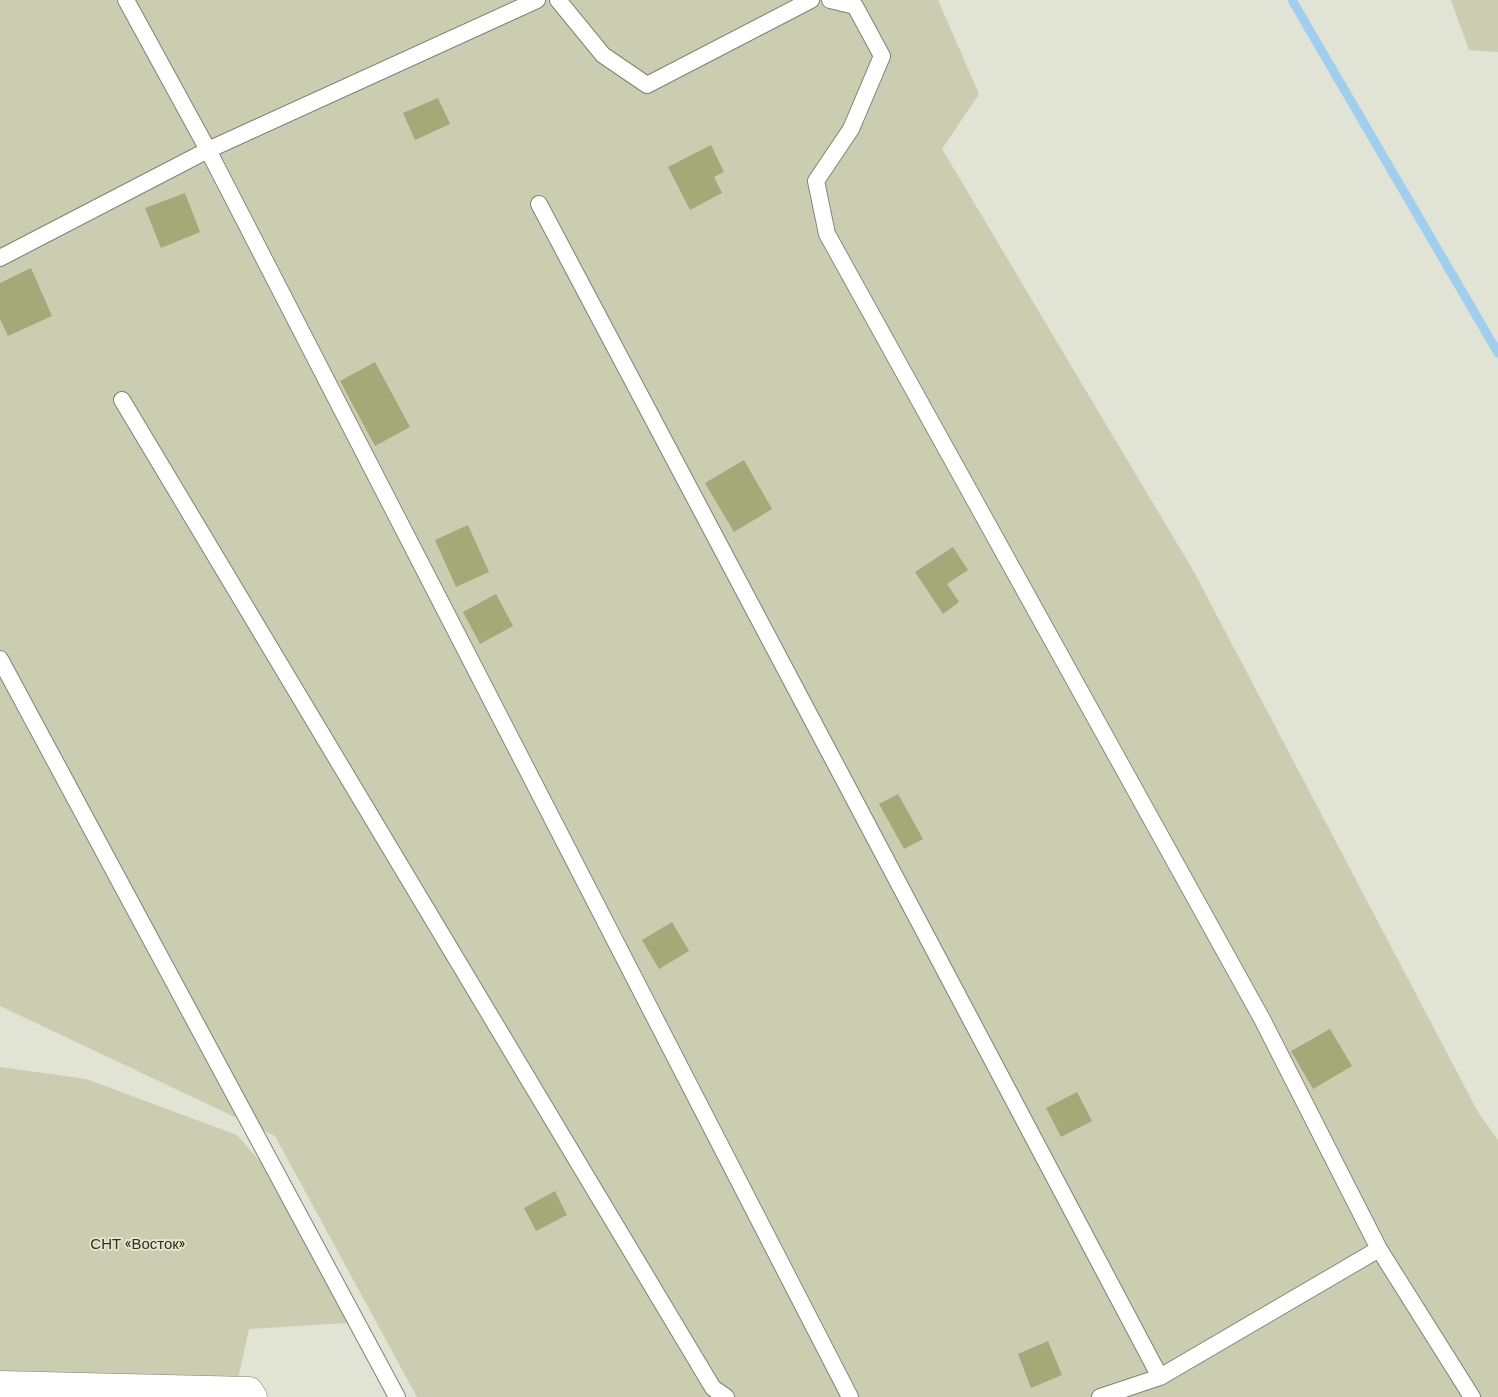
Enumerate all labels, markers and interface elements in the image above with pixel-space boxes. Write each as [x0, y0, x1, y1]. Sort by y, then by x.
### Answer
park label: СНТ «Восток» [90, 1236, 186, 1254]

